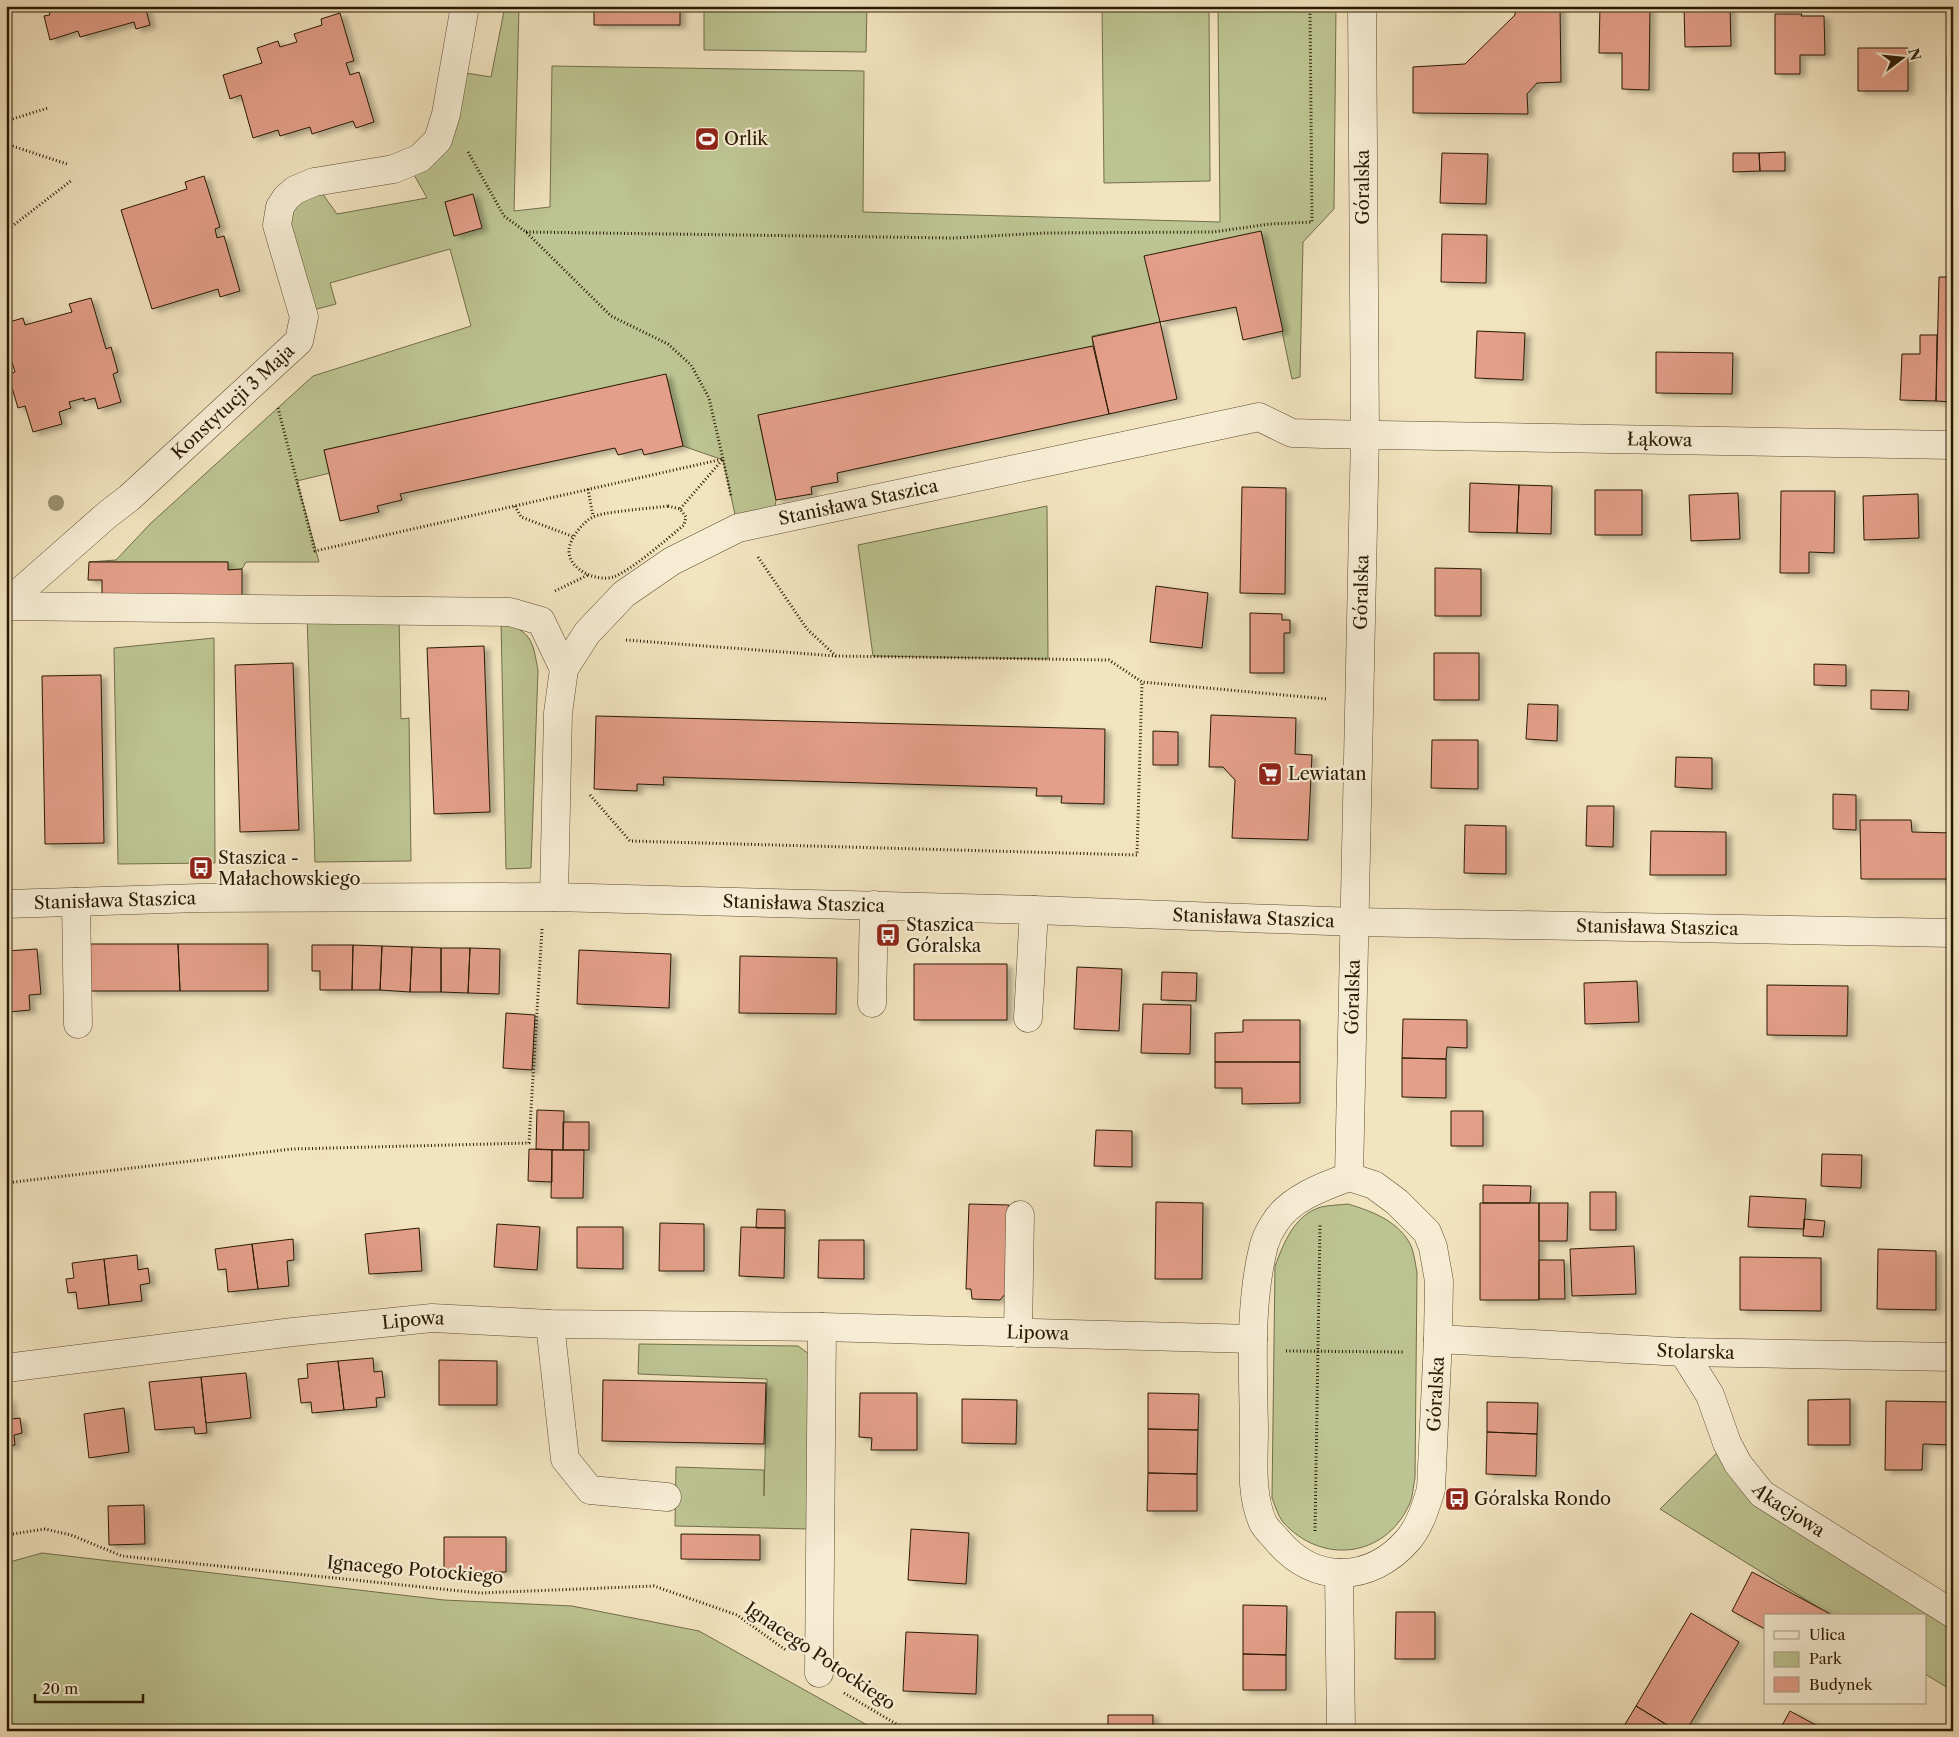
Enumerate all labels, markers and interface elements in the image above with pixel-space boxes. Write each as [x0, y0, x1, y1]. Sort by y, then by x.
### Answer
north arrow [1876, 32, 1926, 82]
text: N [1904, 46, 1925, 63]
sports icon: Orlik [694, 126, 720, 152]
place label: Orlik [724, 128, 769, 150]
street label: Góralska [1352, 149, 1374, 225]
street label: Konstytucji 3 Maja [167, 340, 299, 464]
street label: Łąkowa [1627, 428, 1693, 451]
street label: Stanisława Staszica [777, 475, 941, 530]
street label: Góralska [1350, 554, 1373, 630]
supermarket icon: Lewiatan [1257, 761, 1283, 787]
place label: Lewiatan [1288, 763, 1367, 785]
place label: Staszica - Małachowskiego [218, 847, 361, 890]
bus stop icon: Staszica - Małachowskiego [188, 855, 214, 881]
street label: Stanisława Staszica [33, 887, 197, 914]
street label: Stanisława Staszica [722, 891, 886, 917]
street label: Stanisława Staszica [1172, 904, 1336, 932]
place label: Staszica Góralska [906, 914, 982, 957]
street label: Stanisława Staszica [1576, 915, 1739, 940]
bus stop icon: Staszica Góralska [875, 922, 901, 948]
street label: Góralska [1341, 959, 1365, 1035]
street label: Lipowa [381, 1307, 445, 1334]
street label: Lipowa [1006, 1321, 1070, 1345]
street label: Stolarska [1656, 1340, 1735, 1364]
street label: Góralska [1423, 1355, 1449, 1432]
street label: Akacjowa [1747, 1479, 1829, 1542]
bus stop icon: Góralska Rondo [1444, 1486, 1470, 1512]
place label: Góralska Rondo [1474, 1488, 1611, 1510]
street label: Ignacego Potockiego [326, 1551, 504, 1589]
street label: Ignacego Potockiego [740, 1597, 900, 1715]
legend [1764, 1614, 1926, 1704]
text: Ulica [1809, 1625, 1845, 1644]
text: Park [1809, 1649, 1843, 1668]
scale bar [35, 1672, 142, 1704]
text: Budynek [1809, 1675, 1874, 1694]
text: 20 m [42, 1679, 78, 1698]

